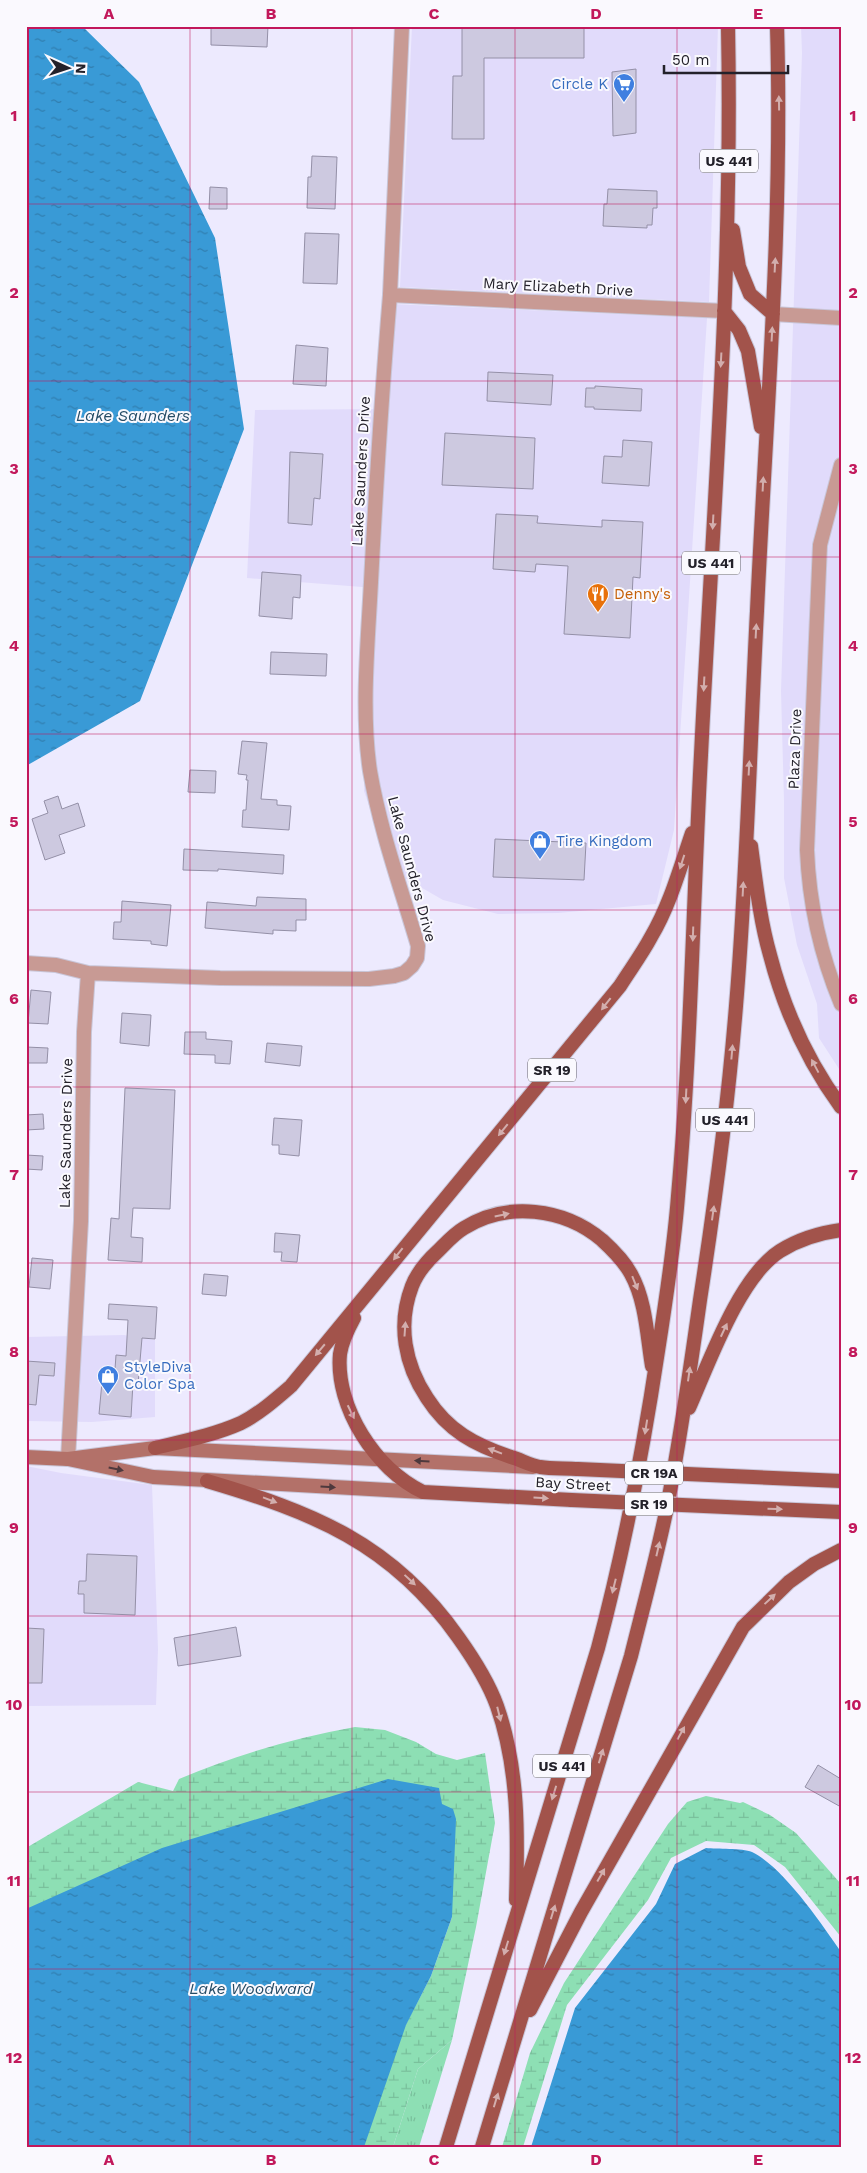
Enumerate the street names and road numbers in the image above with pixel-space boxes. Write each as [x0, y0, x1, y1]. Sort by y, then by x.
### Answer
road number: US 441 [700, 150, 758, 172]
street label: Mary Elizabeth Drive [482, 274, 634, 300]
street label: Lake Saunders Drive [348, 396, 374, 546]
road number: US 441 [682, 552, 740, 574]
street label: Plaza Drive [785, 708, 805, 790]
street label: Lake Saunders Drive [384, 794, 440, 944]
street label: Lake Saunders Drive [56, 1058, 76, 1208]
road number: SR 19 [528, 1058, 576, 1082]
road number: US 441 [696, 1108, 754, 1132]
road number: CR 19A [625, 1462, 683, 1485]
street label: Bay Street [535, 1473, 612, 1495]
road number: SR 19 [625, 1492, 673, 1516]
road number: US 441 [533, 1754, 591, 1778]

